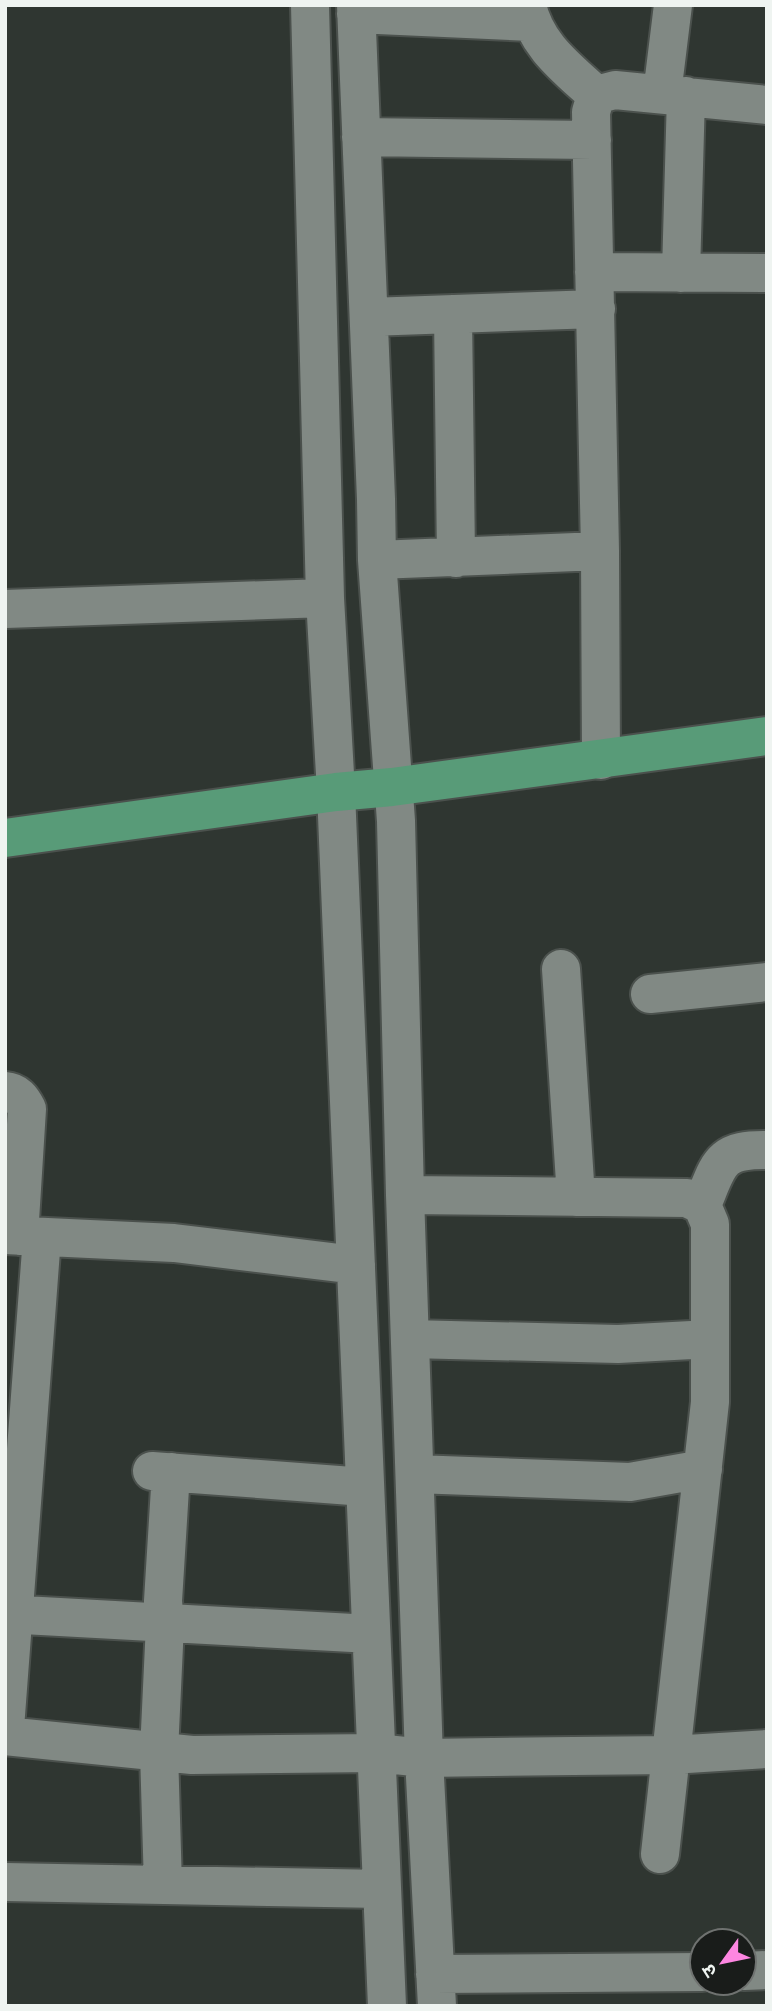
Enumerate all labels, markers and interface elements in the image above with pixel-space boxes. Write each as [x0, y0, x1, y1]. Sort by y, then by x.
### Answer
north arrow [688, 1927, 758, 1997]
text: उ [695, 1959, 722, 1982]

